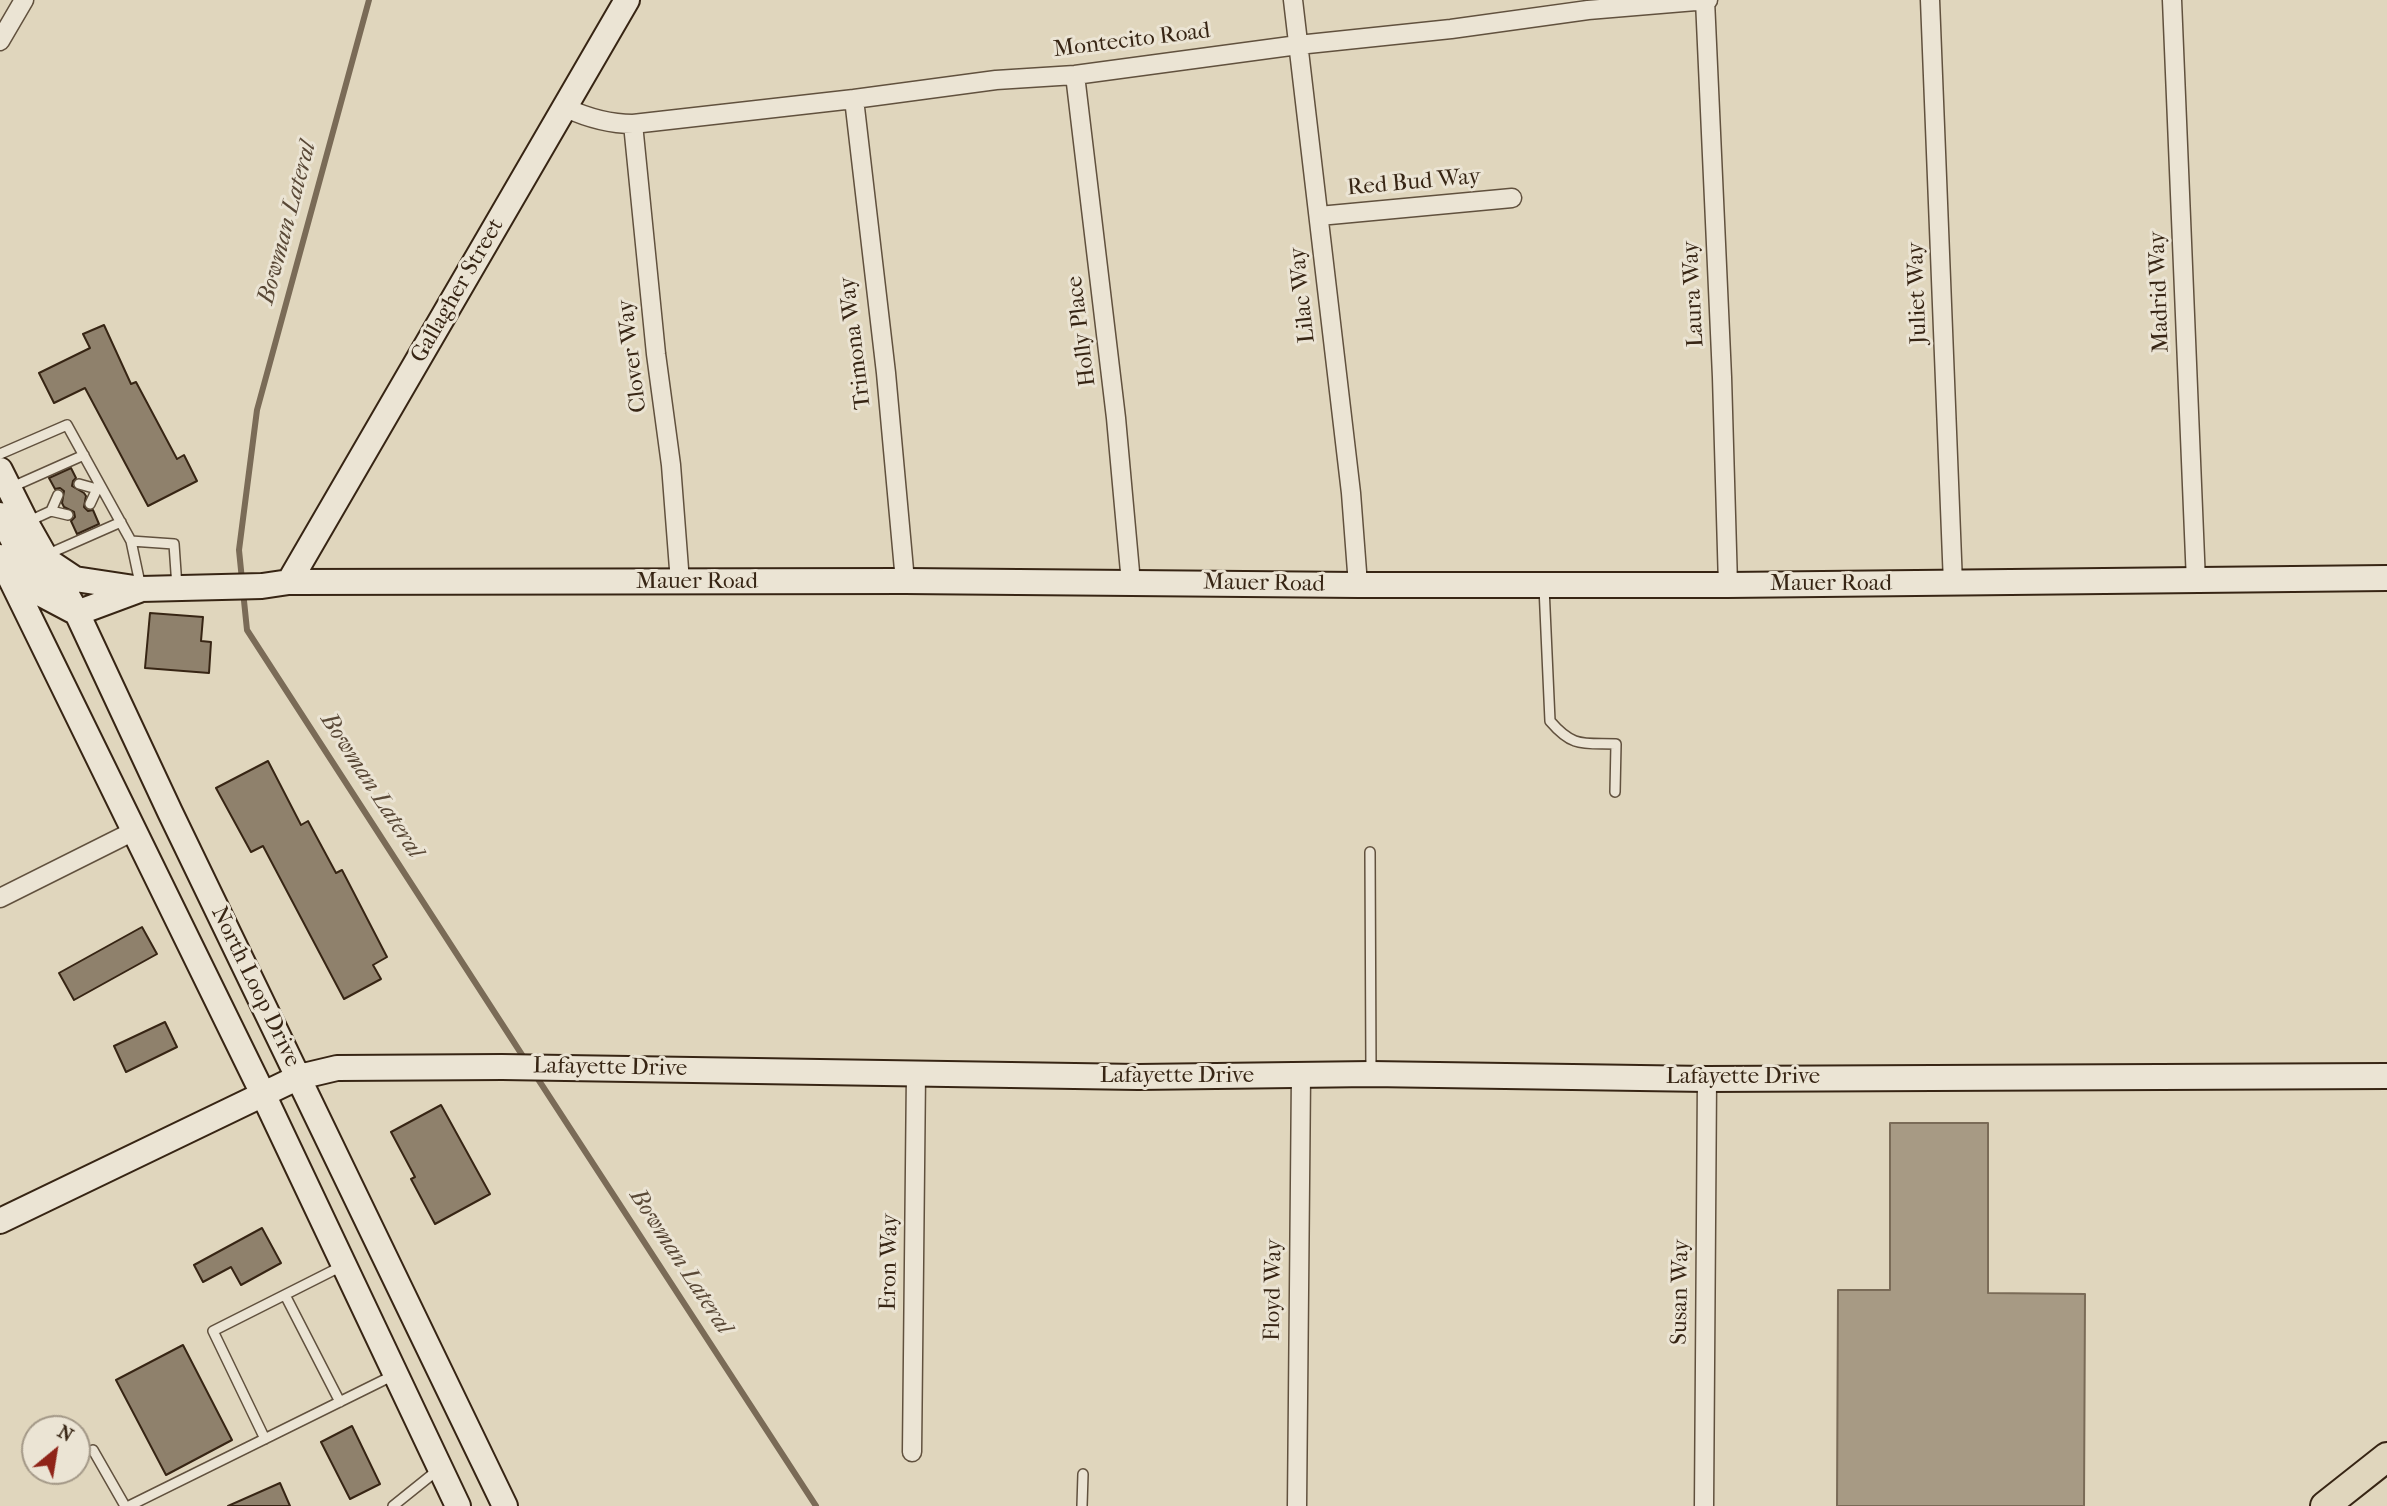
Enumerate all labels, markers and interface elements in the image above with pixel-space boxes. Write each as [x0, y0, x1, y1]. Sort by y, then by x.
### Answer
street label: Montecito Road [1052, 18, 1212, 64]
water label: Bowman Lateral [252, 138, 324, 308]
street label: Red Bud Way [1346, 163, 1482, 203]
street label: Gallagher Street [406, 214, 510, 368]
street label: Madrid Way [2144, 231, 2176, 353]
street label: Laura Way [1677, 240, 1711, 348]
street label: Juliet Way [1902, 241, 1934, 345]
street label: Lilac Way [1284, 246, 1322, 344]
street label: Holly Place [1062, 274, 1102, 388]
street label: Trimona Way [834, 275, 878, 411]
street label: Clover Way [612, 298, 654, 414]
street label: Mauer Road [636, 568, 758, 596]
street label: Mauer Road [1203, 569, 1325, 599]
street label: Mauer Road [1770, 570, 1892, 598]
water label: Bowman Lateral [313, 708, 429, 864]
street label: North Loop Drive [204, 902, 306, 1072]
street label: Lafayette Drive [533, 1053, 687, 1083]
street label: Lafayette Drive [1100, 1062, 1254, 1090]
street label: Lafayette Drive [1666, 1063, 1820, 1091]
water label: Bowman Lateral [622, 1184, 738, 1340]
street label: Eron Way [875, 1213, 905, 1311]
street label: Floyd Way [1259, 1239, 1289, 1341]
street label: Susan Way [1666, 1239, 1696, 1345]
north arrow [21, 1415, 91, 1485]
text: N [54, 1420, 77, 1447]

